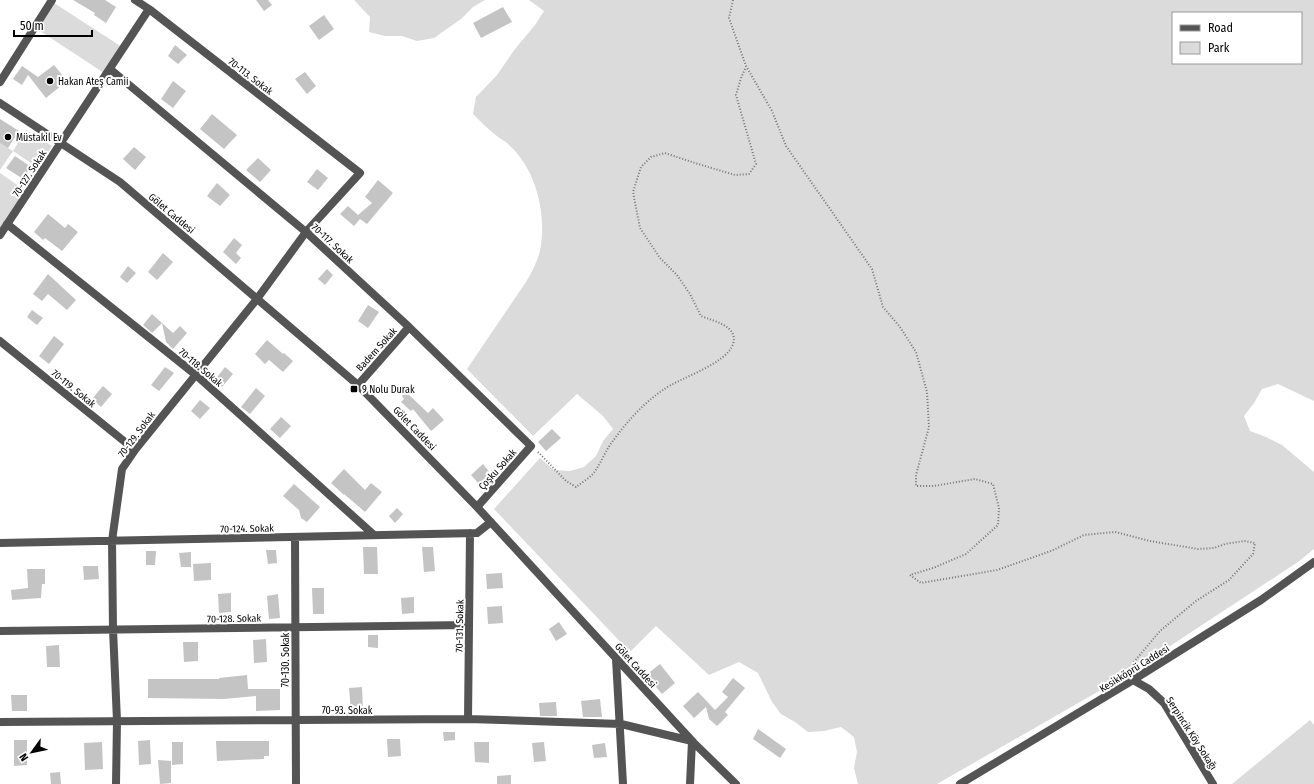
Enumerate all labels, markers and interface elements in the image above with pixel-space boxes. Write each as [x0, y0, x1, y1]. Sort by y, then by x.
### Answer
scale bar [14, 12, 92, 38]
legend [1172, 12, 1302, 64]
text: 50 m [20, 19, 44, 33]
text: Road [1208, 21, 1233, 35]
text: Park [1208, 41, 1230, 55]
street label: 70-113. Sokak [226, 56, 275, 98]
marker: Hakan Ateş Camii [45, 76, 55, 86]
place label: Hakan Ateş Camii [58, 76, 129, 88]
marker: Müstakil Ev [3, 132, 13, 142]
place label: Müstakil Ev [16, 132, 62, 144]
street label: 70-127. Sokak [10, 148, 50, 199]
street label: Gölet Caddesi [146, 191, 197, 237]
street label: 70-117. Sokak [309, 221, 356, 266]
street label: Badem Sokak [354, 325, 400, 374]
street label: 70-118. Sokak [176, 346, 225, 390]
street label: 70-119. Sokak [49, 367, 98, 410]
marker: 9 Nolu Durak [349, 384, 359, 394]
place label: 9 Nolu Durak [362, 384, 415, 396]
street label: Gölet Caddesi [390, 404, 438, 453]
street label: 70-129. Sokak [116, 409, 158, 460]
street label: Çoşku Sokak [476, 447, 519, 493]
street label: 70-124. Sokak [220, 523, 274, 535]
street label: 70-131. Sokak [454, 599, 466, 653]
street label: 70-128. Sokak [207, 613, 262, 625]
street label: 70-130. Sokak [280, 632, 292, 687]
street label: Gölet Caddesi [612, 641, 659, 691]
street label: Kesikköprü Caddesi [1097, 643, 1172, 695]
street label: Serpincik Köy Sokağı [1163, 695, 1219, 772]
street label: 70-93. Sokak [322, 705, 373, 717]
north arrow [12, 732, 52, 772]
text: N [17, 751, 31, 763]

